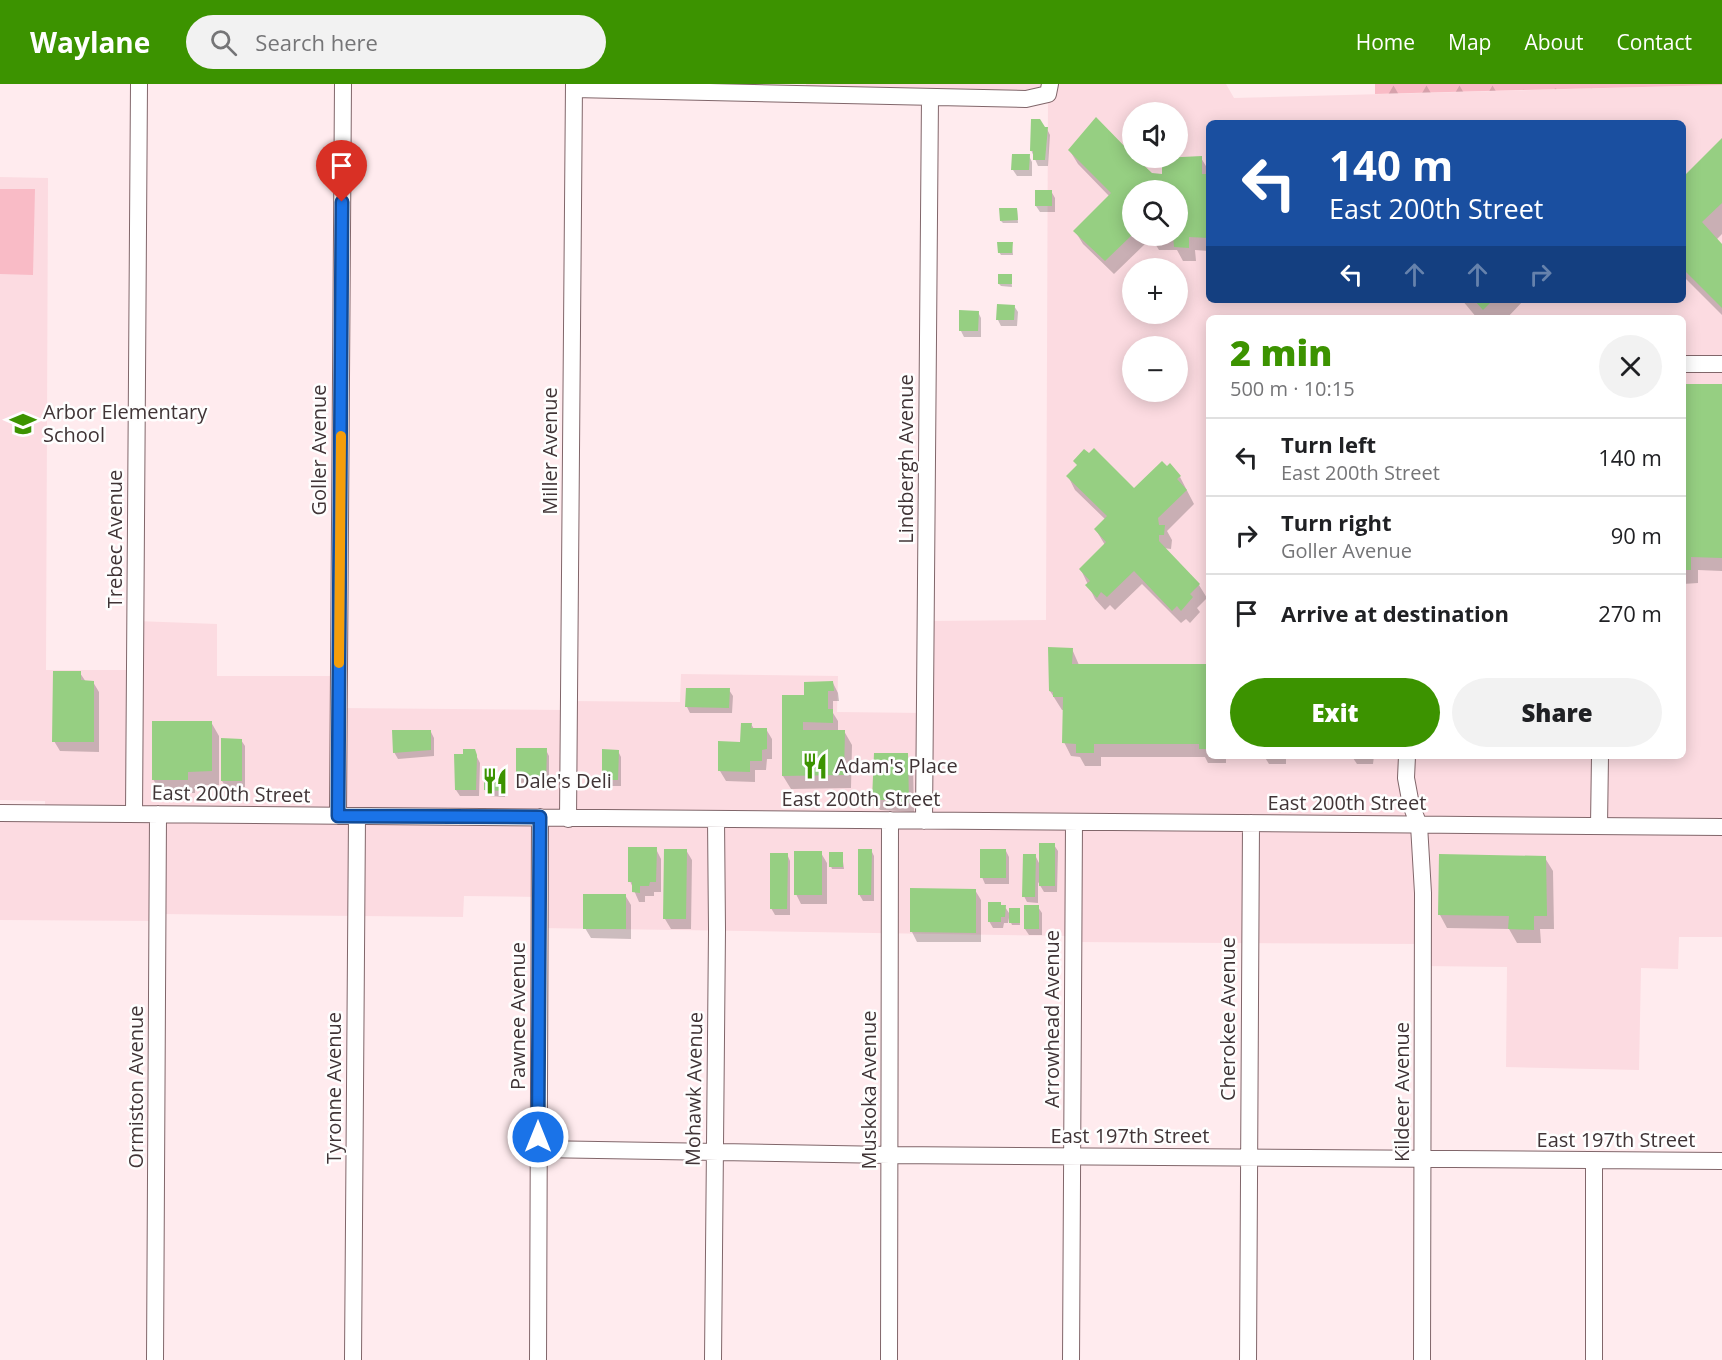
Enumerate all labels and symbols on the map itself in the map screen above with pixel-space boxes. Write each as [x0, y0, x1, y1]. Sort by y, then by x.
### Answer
pin [316, 140, 367, 202]
street label: Lindbergh Avenue [892, 374, 919, 544]
street label: Goller Avenue [305, 385, 332, 515]
street label: Miller Avenue [536, 387, 563, 515]
place label: Arbor Elementary School [43, 398, 208, 448]
school or university icon: Arbor Elementary School [8, 409, 38, 439]
street label: Trebec Avenue [101, 470, 128, 608]
restaurant icon: Adam's Place [800, 751, 830, 781]
place label: Adam's Place [835, 752, 958, 779]
restaurant icon: Dale's Deli [480, 766, 510, 796]
place label: Dale's Deli [515, 767, 612, 794]
street label: East 200th Street [151, 779, 311, 808]
street label: East 200th Street [782, 785, 940, 812]
street label: East 200th Street [1268, 789, 1426, 816]
street label: Arrowhead Avenue [1038, 930, 1065, 1108]
street label: Cherokee Avenue [1214, 937, 1241, 1101]
street label: Pawnee Avenue [504, 942, 531, 1090]
street label: Ormiston Avenue [122, 1005, 149, 1169]
street label: Muskoka Avenue [855, 1011, 882, 1169]
street label: Tyronne Avenue [320, 1012, 347, 1164]
street label: Mohawk Avenue [679, 1012, 708, 1166]
street label: Kildeer Avenue [1388, 1022, 1415, 1162]
position arrow [506, 1105, 570, 1169]
street label: East 197th Street [1051, 1122, 1209, 1149]
street label: East 197th Street [1537, 1126, 1695, 1153]

